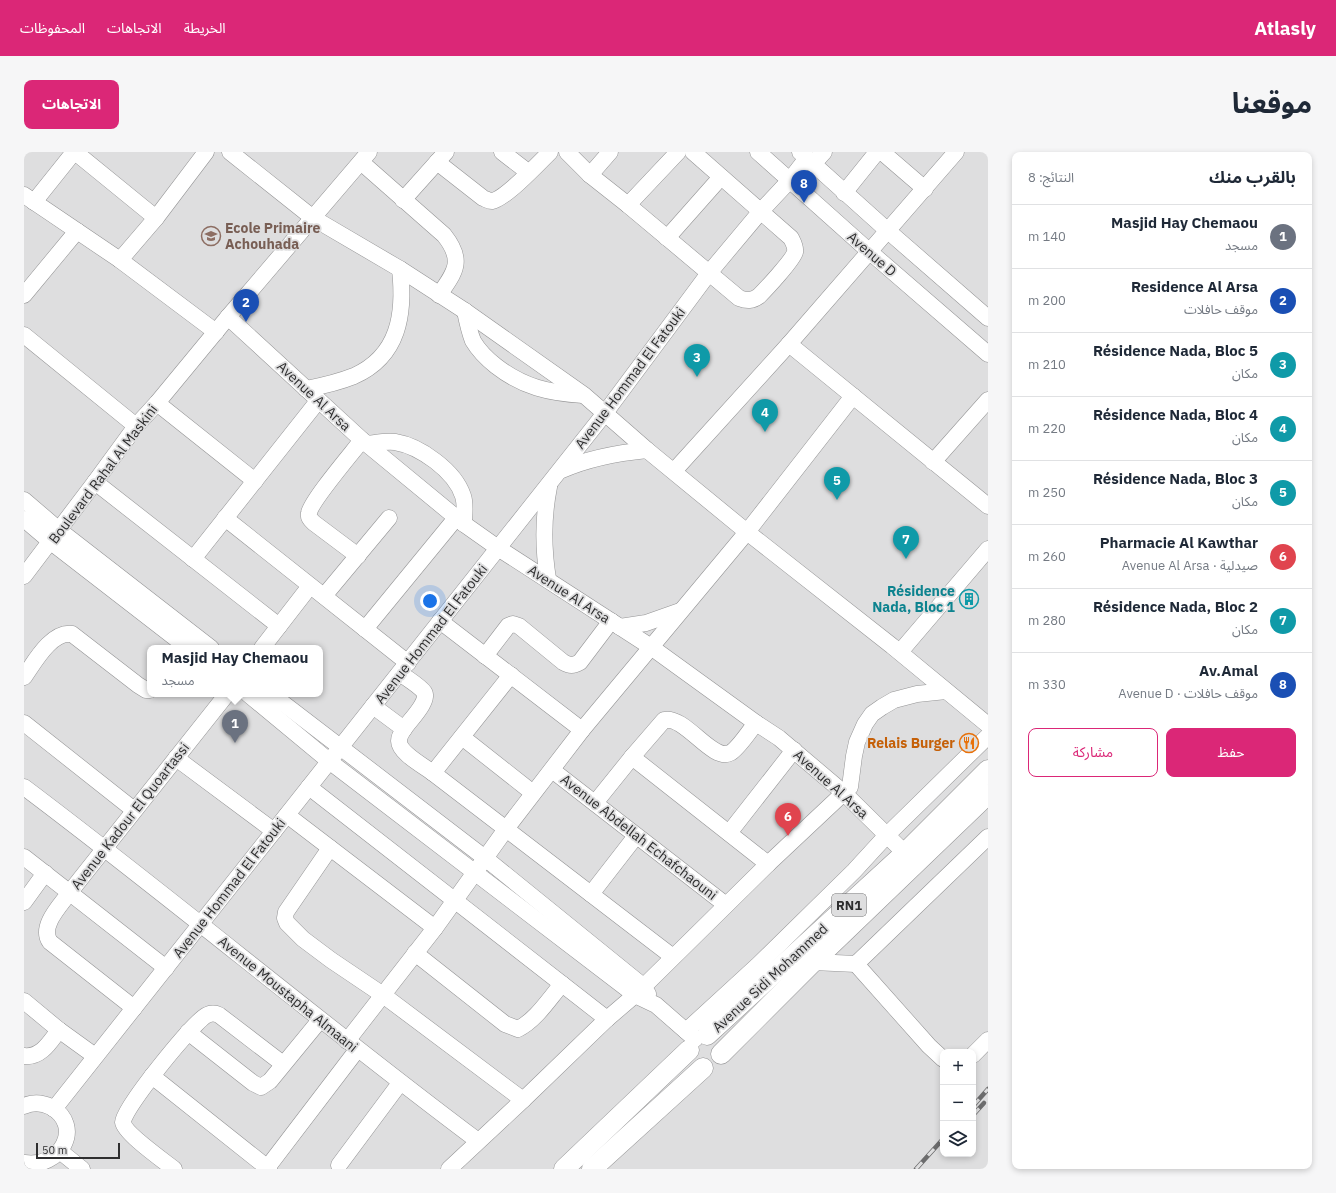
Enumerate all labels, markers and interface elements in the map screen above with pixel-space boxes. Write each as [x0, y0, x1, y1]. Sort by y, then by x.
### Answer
text: Atlasly [1254, 16, 1316, 40]
text: المحفوظات [20, 19, 85, 37]
text: الاتجاهات [107, 19, 162, 37]
text: الخريطة [184, 19, 226, 37]
button: الاتجاهات [24, 80, 119, 129]
text: موقعنا [1232, 84, 1312, 121]
text: بالقرب منك [1209, 166, 1296, 188]
text: النتائج: 8 [1028, 169, 1074, 186]
pin: 8 [791, 170, 817, 203]
text: Masjid Hay Chemaou [1111, 213, 1258, 232]
place label: Ecole Primaire Achouhada [225, 219, 321, 253]
school or university icon: Ecole Primaire Achouhada [200, 225, 222, 247]
street label: Avenue D [844, 228, 900, 280]
text: 140 m [1028, 228, 1066, 245]
text: 1 [1279, 228, 1287, 245]
text: مسجد [1225, 237, 1258, 254]
text: Residence Al Arsa [1131, 277, 1258, 296]
pin: 2 [233, 289, 259, 322]
text: 200 m [1028, 292, 1066, 309]
text: 2 [1279, 292, 1287, 309]
text: موقف حافلات [1184, 301, 1258, 318]
street label: Avenue Hommad El Fatouki [571, 304, 689, 452]
text: Résidence Nada, Bloc 5 [1093, 341, 1258, 360]
pin: 3 [684, 344, 710, 377]
text: 210 m [1028, 356, 1066, 373]
text: 3 [1279, 356, 1287, 373]
street label: Avenue Al Arsa [273, 357, 355, 435]
text: مكان [1232, 365, 1258, 382]
pin: 4 [752, 399, 778, 432]
street label: Boulevard Rahal Al Maskini [45, 401, 161, 547]
text: Résidence Nada, Bloc 4 [1093, 405, 1258, 424]
text: 220 m [1028, 420, 1066, 437]
text: 4 [1279, 420, 1287, 437]
text: مكان [1232, 429, 1258, 446]
pin: 5 [824, 467, 850, 500]
text: Résidence Nada, Bloc 3 [1093, 469, 1258, 488]
text: 250 m [1028, 484, 1066, 501]
text: 5 [1279, 484, 1287, 501]
text: مكان [1232, 493, 1258, 510]
pin: 7 [893, 526, 919, 559]
text: Pharmacie Al Kawthar [1100, 533, 1258, 552]
text: 260 m [1028, 548, 1066, 565]
text: 6 [1279, 548, 1287, 565]
text: صيدلية · Avenue Al Arsa [1122, 557, 1258, 574]
street label: Avenue Hommad El Fatouki [371, 560, 491, 708]
street label: Avenue Al Arsa [524, 561, 614, 628]
place label: Résidence Nada, Bloc 1 [872, 582, 956, 616]
building icon: Résidence Nada, Bloc 1 [958, 588, 980, 610]
your location [420, 591, 440, 611]
text: Résidence Nada, Bloc 2 [1093, 597, 1258, 616]
text: 280 m [1028, 612, 1066, 629]
text: 7 [1279, 612, 1287, 629]
text: مكان [1232, 621, 1258, 638]
popup [147, 645, 323, 697]
text: Masjid Hay Chemaou [162, 648, 308, 667]
text: Av.Amal [1199, 661, 1258, 680]
text: مسجد [162, 672, 195, 689]
text: 330 m [1028, 676, 1066, 693]
text: 8 [1279, 676, 1287, 693]
text: موقف حافلات · Avenue D [1118, 685, 1258, 702]
pin: 1 [222, 710, 248, 743]
button: مشاركة [1028, 728, 1158, 777]
button: حفظ [1166, 728, 1296, 777]
restaurant icon: Relais Burger [958, 732, 980, 754]
place label: Relais Burger [867, 734, 955, 752]
street label: Avenue Kadour El Quoartassi [67, 739, 193, 893]
street label: Avenue Al Arsa [790, 746, 873, 823]
street label: Avenue Abdellah Echafchaouni [557, 770, 721, 904]
pin: 6 [775, 803, 801, 836]
street label: Avenue Hommad El Fatouki [169, 814, 289, 962]
road number: RN1 [832, 894, 866, 916]
street label: Avenue Sidi Mohammed [708, 920, 832, 1036]
street label: Avenue Moustapha Almaani [214, 932, 362, 1056]
map controls [940, 1049, 976, 1157]
button: + [940, 1049, 976, 1085]
button: − [940, 1085, 976, 1121]
button: layers [940, 1121, 976, 1157]
scale bar [36, 1141, 120, 1160]
text: 50 m [42, 1143, 67, 1157]

